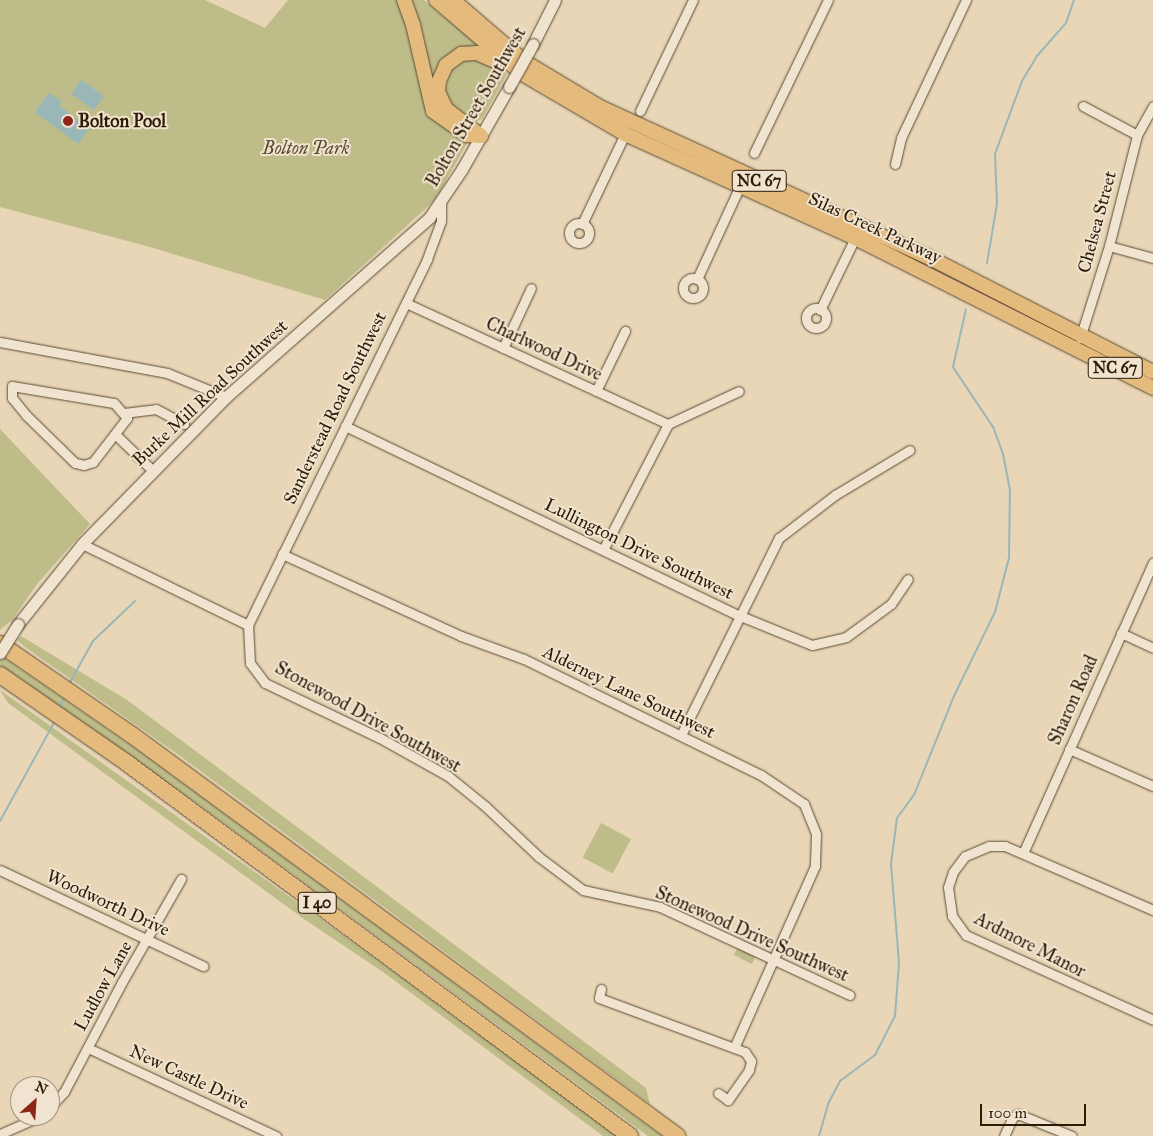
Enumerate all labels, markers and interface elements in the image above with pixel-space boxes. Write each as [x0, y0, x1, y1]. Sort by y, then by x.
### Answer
street label: Bolton Street Southwest [421, 23, 531, 191]
place label: Bolton Pool [78, 110, 166, 132]
marker: Bolton Pool [62, 115, 74, 127]
park label: Bolton Park [263, 137, 349, 159]
road number: NC 67 [732, 168, 786, 195]
street label: Chelsea Street [1073, 169, 1121, 275]
street label: Silas Creek Parkway [805, 188, 945, 268]
street label: Sanderstead Road Southwest [279, 308, 391, 508]
street label: Charlwood Drive [482, 313, 606, 385]
street label: Burke Mill Road Southwest [128, 315, 292, 471]
road number: NC 67 [1088, 354, 1142, 382]
street label: Lullington Drive Southwest [541, 494, 737, 604]
street label: Alderney Lane Southwest [539, 641, 719, 743]
street label: Sharon Road [1044, 652, 1102, 748]
street label: Stonewood Drive Southwest [271, 657, 465, 777]
street label: Woodworth Drive [43, 865, 173, 941]
street label: Stonewood Drive Southwest [652, 882, 852, 986]
road number: I 40 [297, 890, 337, 916]
street label: Ardmore Manor [971, 908, 1089, 982]
street label: Ludlow Lane [69, 937, 137, 1035]
street label: New Castle Drive [126, 1040, 252, 1114]
north arrow [10, 1076, 60, 1126]
text: N [32, 1078, 50, 1098]
scale bar [983, 1094, 1089, 1126]
text: 100 m [988, 1104, 1027, 1122]

